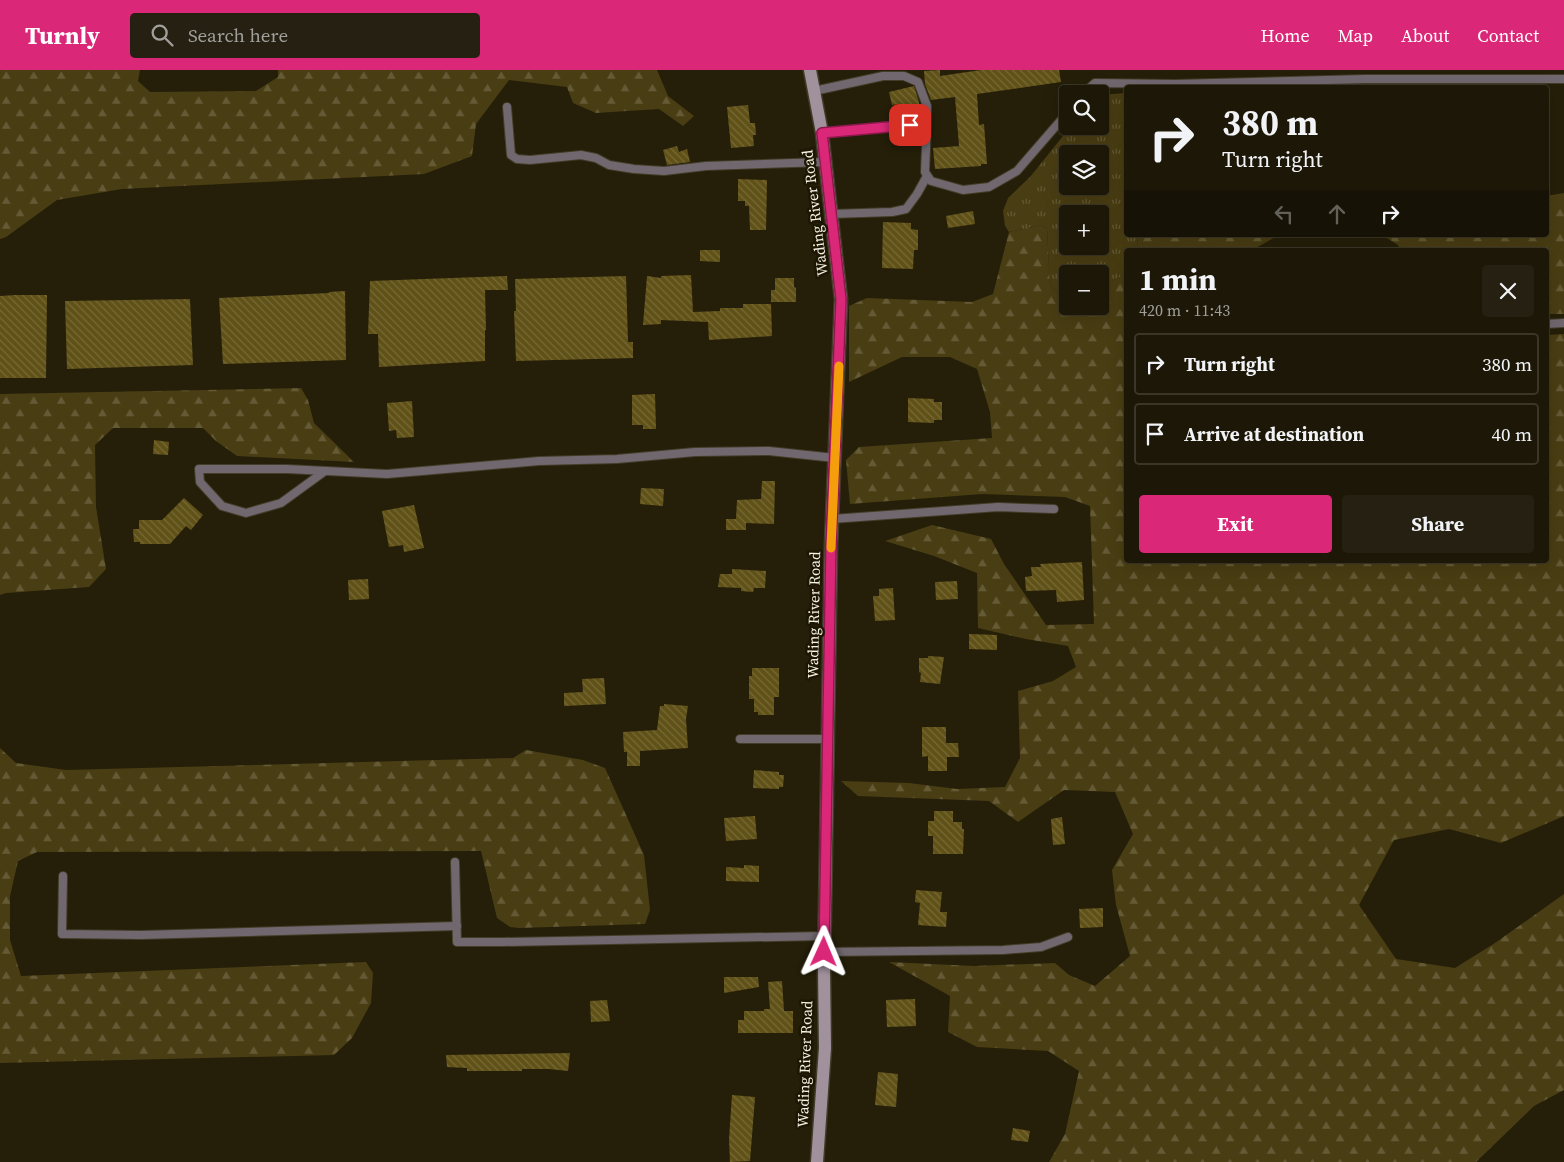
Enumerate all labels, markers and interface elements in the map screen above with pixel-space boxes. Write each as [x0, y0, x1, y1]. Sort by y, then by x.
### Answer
search box [130, 13, 480, 58]
text: Turnly [25, 19, 100, 52]
icon: search [148, 21, 176, 49]
text: Search here [188, 22, 288, 48]
text: Home [1261, 23, 1310, 48]
text: Map [1338, 23, 1373, 48]
text: About [1401, 23, 1449, 48]
text: Contact [1477, 23, 1539, 48]
map controls [1059, 85, 1109, 315]
button: search [1059, 85, 1109, 135]
text: 380 m [1222, 99, 1318, 147]
pin [889, 104, 931, 146]
icon: right [1139, 105, 1204, 170]
icon: arrive [896, 111, 924, 139]
text: Turn right [1222, 144, 1323, 174]
button: layers [1059, 145, 1109, 195]
street label: Wading River Road [796, 148, 833, 277]
icon: left [1270, 200, 1298, 228]
icon: ahead [1323, 200, 1351, 228]
icon: right [1376, 200, 1404, 228]
button: + [1059, 205, 1109, 255]
text: 1 min [1139, 259, 1217, 300]
button: − [1059, 265, 1109, 315]
button: close [1482, 265, 1534, 317]
text: 420 m · 11:43 [1139, 299, 1230, 321]
icon: right [1141, 350, 1169, 378]
text: Turn right [1184, 351, 1275, 377]
text: 380 m [1482, 351, 1532, 377]
icon: arrive [1141, 420, 1169, 448]
text: Arrive at destination [1184, 421, 1364, 447]
text: 40 m [1491, 421, 1532, 447]
button: Exit [1139, 495, 1332, 553]
button: Share [1342, 495, 1534, 553]
street label: Wading River Road [802, 551, 825, 679]
position arrow [797, 925, 849, 977]
street label: Wading River Road [792, 1000, 817, 1128]

